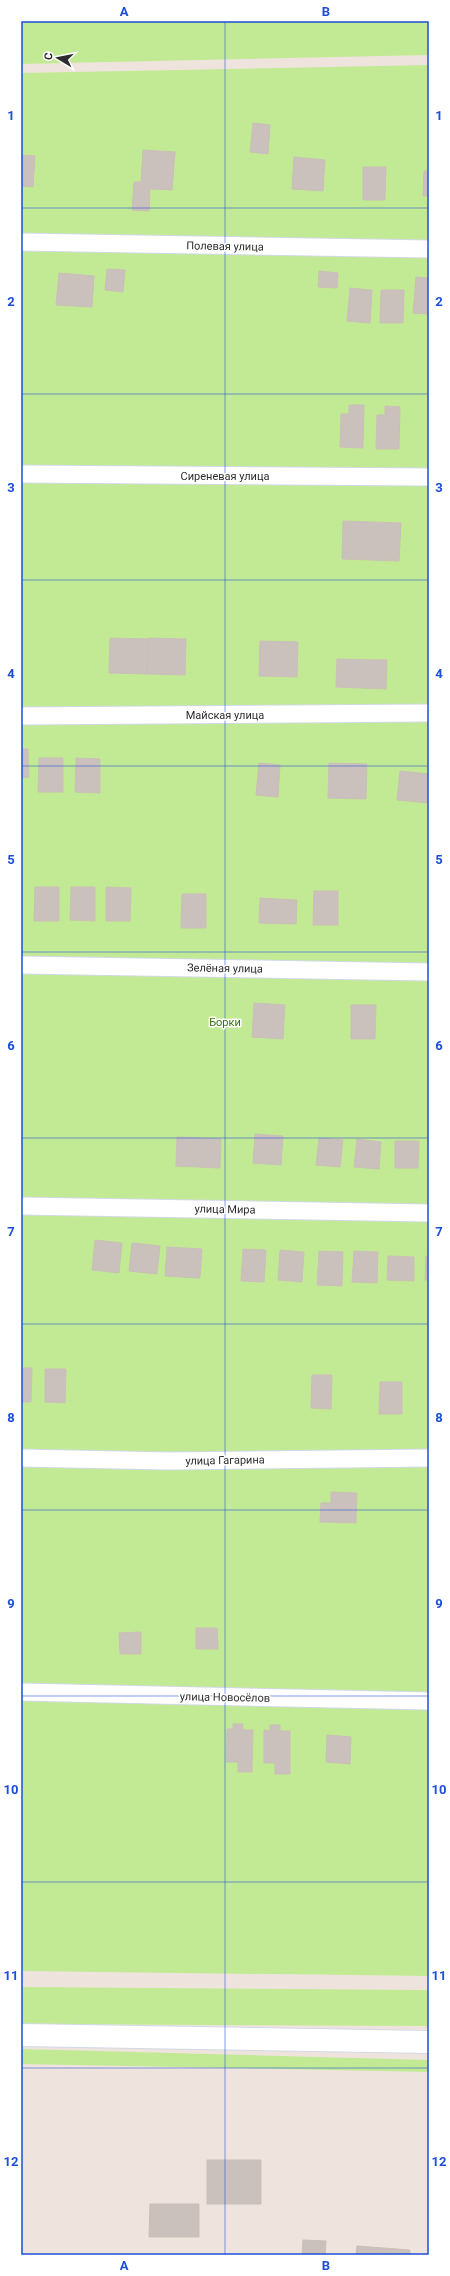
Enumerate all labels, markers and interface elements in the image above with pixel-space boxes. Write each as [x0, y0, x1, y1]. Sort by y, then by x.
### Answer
text: A [120, 4, 129, 19]
text: B [322, 4, 330, 19]
north arrow [38, 38, 78, 78]
text: С [42, 52, 56, 61]
text: 1 [7, 108, 15, 123]
text: 1 [435, 108, 443, 123]
street label: Полевая улица [186, 239, 264, 254]
text: 2 [7, 294, 15, 309]
text: 2 [435, 294, 443, 309]
street label: Сиреневая улица [181, 470, 269, 483]
text: 3 [7, 480, 15, 495]
text: 3 [435, 480, 443, 495]
text: 4 [7, 666, 15, 681]
text: 4 [435, 666, 443, 681]
street label: Майская улица [186, 709, 264, 722]
text: 5 [7, 852, 15, 867]
text: 5 [435, 852, 443, 867]
street label: Зелёная улица [187, 961, 263, 976]
park label: Борки [209, 1016, 241, 1029]
text: 6 [7, 1038, 15, 1053]
text: 6 [435, 1038, 443, 1053]
street label: улица Мира [194, 1202, 256, 1217]
text: 7 [7, 1224, 15, 1239]
text: 7 [435, 1224, 443, 1239]
text: 8 [7, 1410, 15, 1425]
text: 8 [435, 1410, 443, 1425]
street label: улица Гагарина [185, 1453, 265, 1468]
text: 9 [7, 1596, 15, 1611]
text: 9 [435, 1596, 443, 1611]
street label: улица Новосёлов [180, 1690, 270, 1705]
text: 10 [4, 1782, 18, 1797]
text: 10 [432, 1782, 446, 1797]
text: 11 [4, 1968, 18, 1983]
text: 11 [432, 1968, 446, 1983]
text: 12 [4, 2154, 18, 2169]
text: 12 [432, 2154, 446, 2169]
text: A [120, 2258, 129, 2273]
text: B [322, 2258, 330, 2273]

